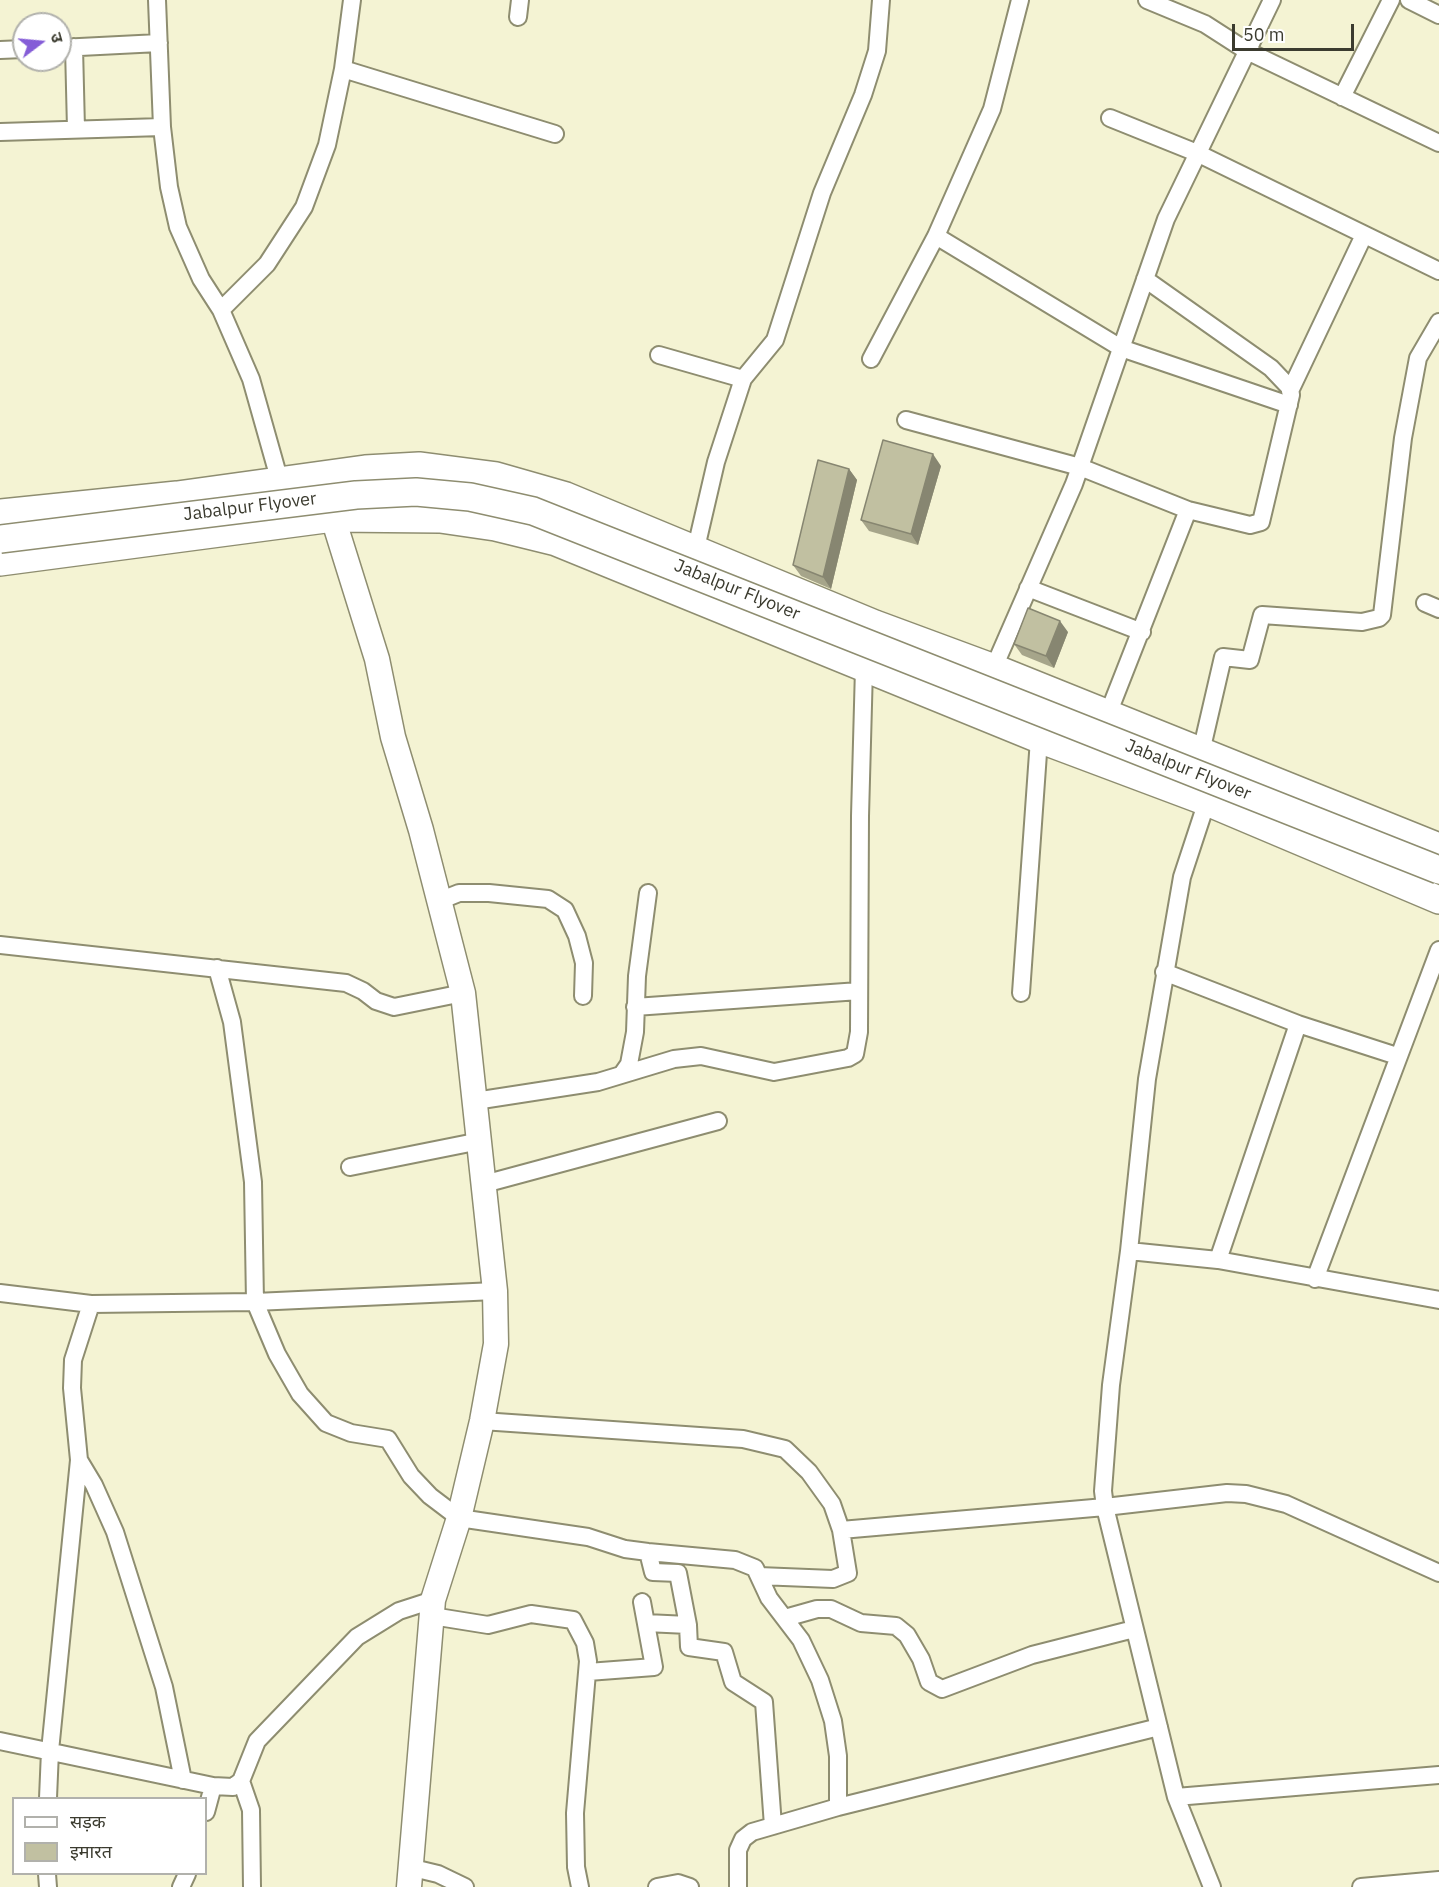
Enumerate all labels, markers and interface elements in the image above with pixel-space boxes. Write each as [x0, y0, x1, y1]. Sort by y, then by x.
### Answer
north arrow [12, 12, 72, 72]
scale bar [1235, 12, 1356, 50]
text: 50 m [1243, 23, 1285, 46]
text: उ [46, 30, 68, 45]
street label: Jabalpur Flyover [182, 488, 318, 526]
street label: Jabalpur Flyover [671, 555, 803, 625]
street label: Jabalpur Flyover [1122, 735, 1254, 805]
legend [12, 1797, 207, 1875]
text: सड़क [70, 1810, 106, 1833]
text: इमारत [70, 1840, 112, 1863]

